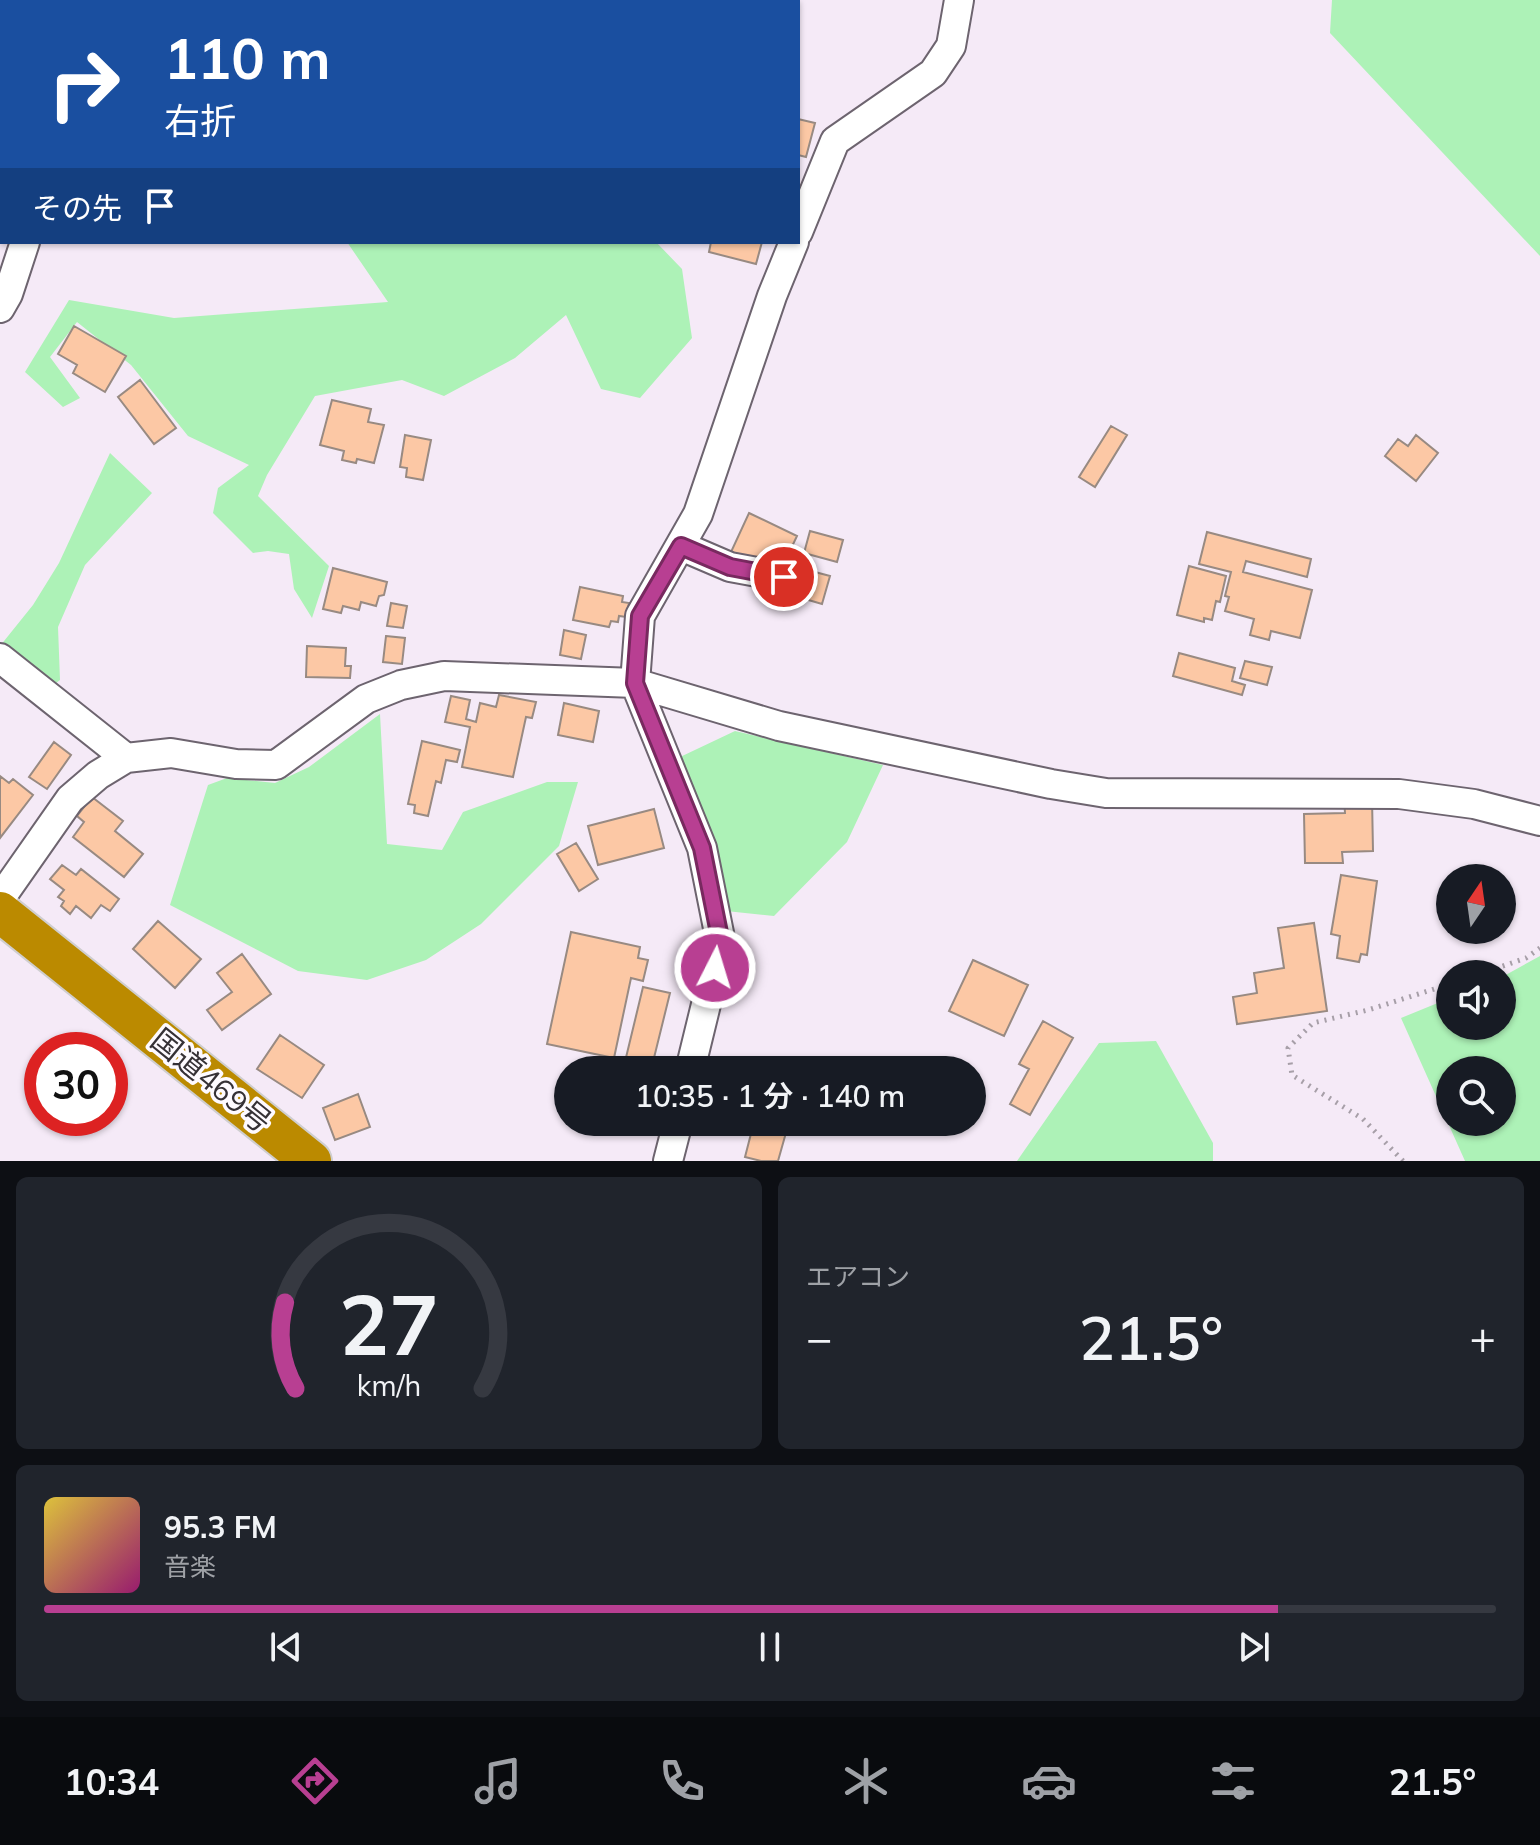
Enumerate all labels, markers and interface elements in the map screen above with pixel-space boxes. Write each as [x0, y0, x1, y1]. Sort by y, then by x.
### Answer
text: 110 m [164, 23, 331, 93]
icon: right [32, 32, 136, 136]
text: 右折 [164, 98, 236, 143]
icon: arrive [138, 184, 182, 228]
text: その先 [32, 189, 122, 227]
pin [750, 543, 818, 611]
icon: arrive [762, 555, 806, 599]
north arrow [1436, 864, 1516, 944]
map controls [1436, 864, 1516, 1136]
position arrow [673, 926, 757, 1010]
button: sound [1436, 960, 1516, 1040]
street label: 国道469号 [144, 1020, 280, 1140]
speed limit sign: 30 [24, 1032, 128, 1136]
button: search [1436, 1056, 1516, 1136]
text: 10:35 · 1 分 · 140 m [635, 1077, 905, 1115]
text: エアコン [806, 1260, 910, 1293]
text: 27 [339, 1271, 439, 1376]
text: 21.5° [1079, 1300, 1223, 1375]
text: − [806, 1310, 832, 1365]
text: + [1470, 1310, 1496, 1365]
text: km/h [357, 1367, 421, 1403]
text: 95.3 FM [164, 1508, 277, 1546]
text: 音楽 [164, 1550, 216, 1583]
icon: previous [264, 1625, 308, 1669]
icon: pause [748, 1625, 792, 1669]
icon: next [1232, 1625, 1276, 1669]
icon: directions [287, 1753, 343, 1809]
icon: music [470, 1753, 526, 1809]
icon: phone [654, 1753, 710, 1809]
icon: climate [838, 1753, 894, 1809]
icon: car [1021, 1753, 1077, 1809]
icon: filters [1205, 1753, 1261, 1809]
text: 10:34 [64, 1759, 159, 1804]
text: 21.5° [1389, 1759, 1476, 1804]

